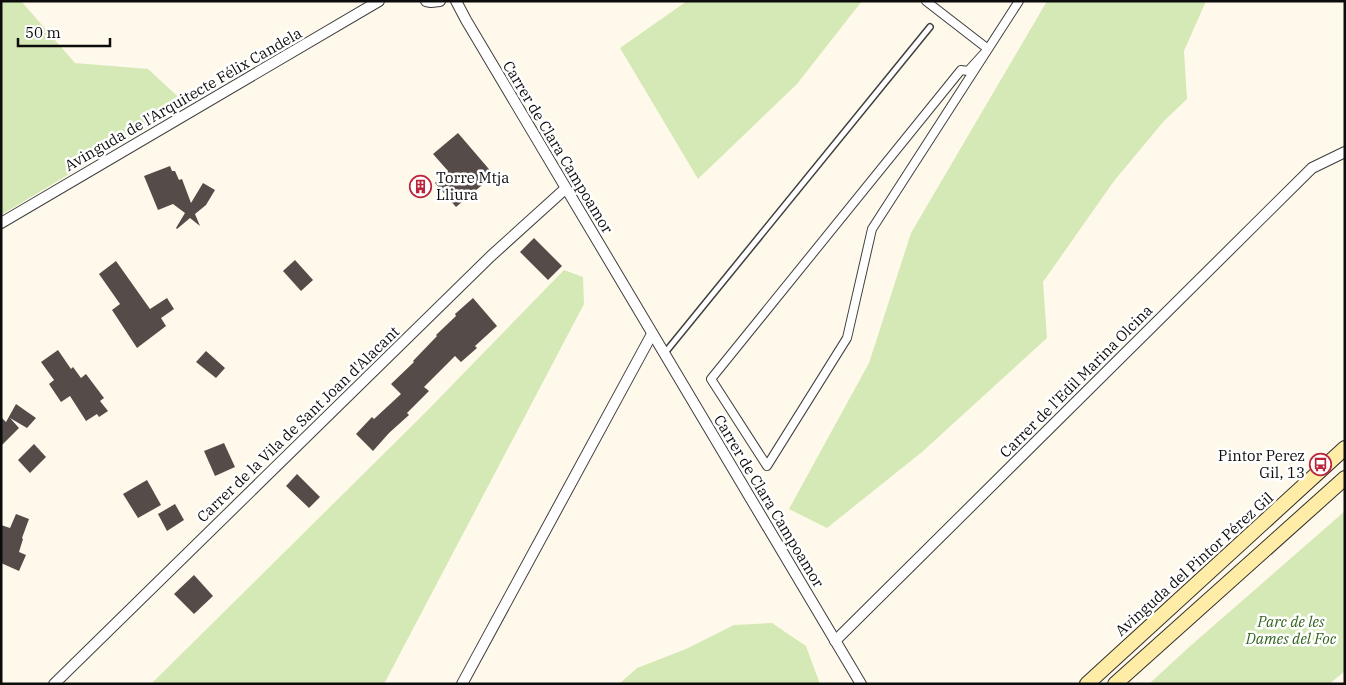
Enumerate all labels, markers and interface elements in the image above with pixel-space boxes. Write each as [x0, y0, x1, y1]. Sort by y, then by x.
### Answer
scale bar [18, 15, 110, 47]
text: 50 m [25, 23, 61, 42]
street label: Avinguda de l'Arquitecte Félix Candela [61, 23, 305, 175]
street label: Carrer de Clara Campoamor [499, 57, 617, 237]
place label: Torre Mtja Lliura [436, 168, 510, 204]
building icon: Torre Mtja Lliura [408, 174, 432, 198]
street label: Carrer de l'Edil Marina Olcina [996, 301, 1156, 461]
street label: Carrer de la Vila de Sant Joan d'Alacant [193, 322, 403, 526]
street label: Carrer de Clara Campoamor [710, 411, 828, 591]
place label: Pintor Perez Gil, 13 [1218, 446, 1305, 482]
bus stop icon: Pintor Perez Gil, 13 [1309, 452, 1333, 476]
street label: Avinguda del Pintor Pérez Gil [1111, 488, 1277, 640]
park label: Parc de les Dames del Foc [1245, 612, 1337, 648]

